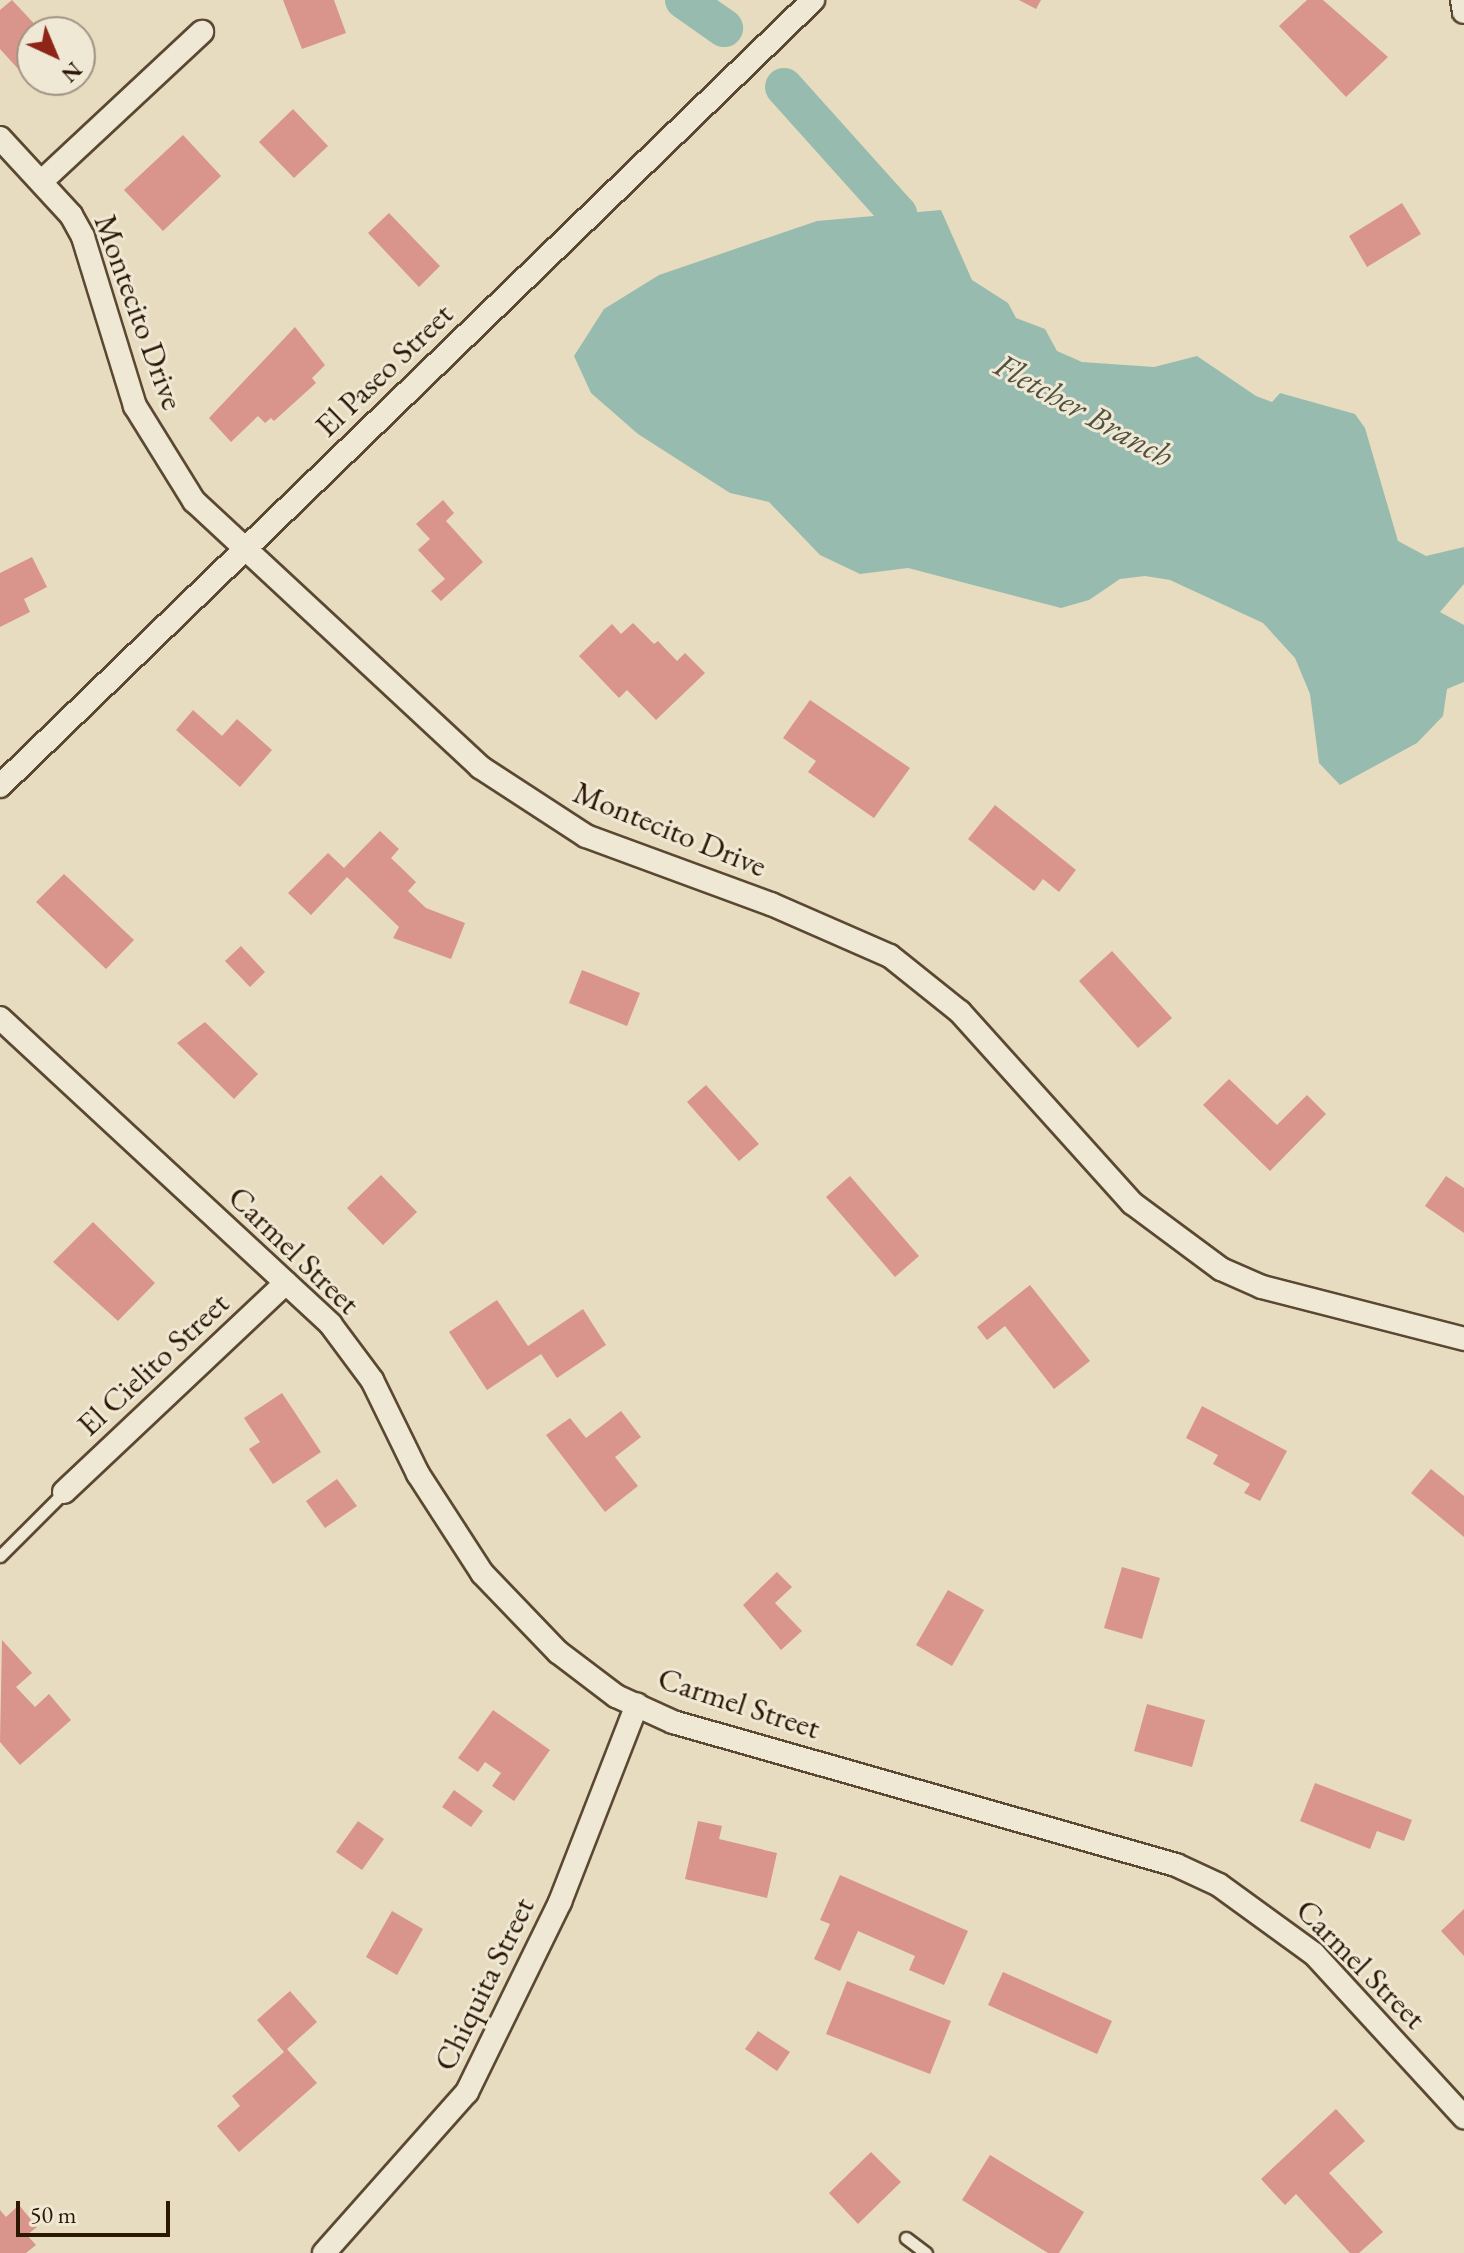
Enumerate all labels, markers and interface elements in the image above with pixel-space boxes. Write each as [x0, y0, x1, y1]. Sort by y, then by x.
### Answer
north arrow [16, 16, 96, 96]
text: N [55, 56, 88, 89]
street label: Montecito Drive [86, 209, 192, 415]
street label: El Paseo Street [307, 295, 461, 445]
water label: Fletcher Branch [988, 344, 1180, 476]
street label: Montecito Drive [568, 773, 772, 885]
street label: Carmel Street [220, 1178, 368, 1322]
street label: El Cielito Street [69, 1284, 237, 1444]
street label: Carmel Street [653, 1659, 825, 1747]
street label: Chiquita Street [426, 1891, 542, 2077]
street label: Carmel Street [1288, 1891, 1434, 2037]
scale bar [20, 2185, 174, 2235]
text: 50 m [30, 2199, 77, 2230]

